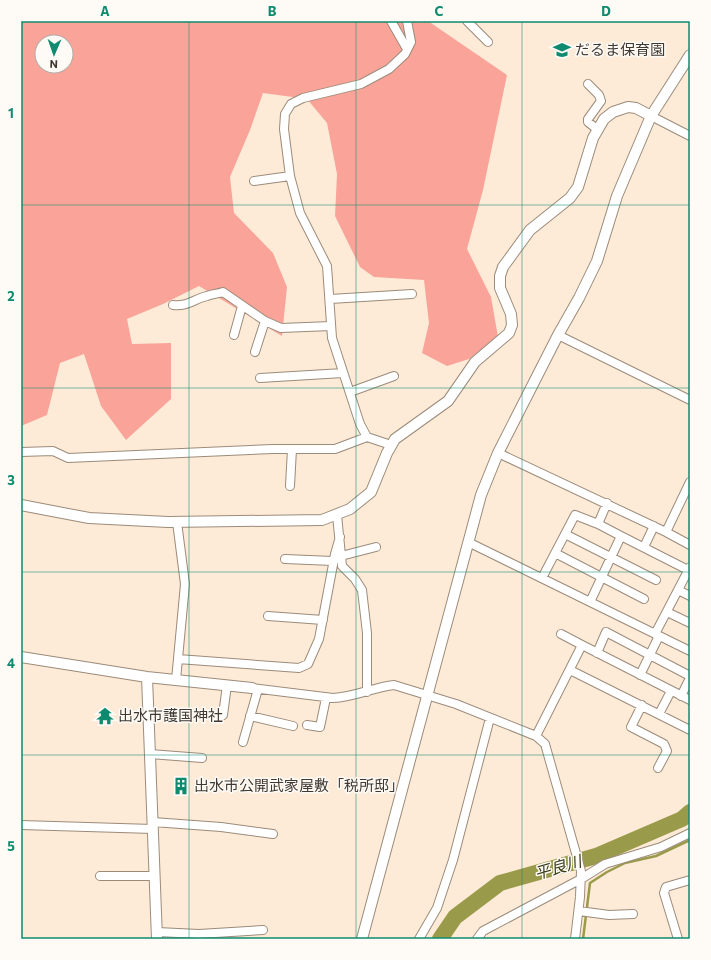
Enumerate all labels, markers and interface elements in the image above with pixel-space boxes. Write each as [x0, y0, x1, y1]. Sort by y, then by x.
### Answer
text: A [100, 3, 110, 19]
text: B [268, 3, 277, 19]
text: C [435, 3, 444, 19]
text: D [601, 3, 611, 19]
north arrow [34, 34, 74, 74]
school or university icon: だるま保育園 [552, 40, 572, 60]
place label: だるま保育園 [575, 40, 665, 58]
text: N [49, 58, 58, 71]
text: 1 [8, 105, 14, 121]
text: 2 [7, 288, 15, 304]
text: 3 [7, 472, 15, 488]
text: 4 [7, 655, 15, 671]
temple icon: 出水市護国神社 [95, 706, 115, 726]
place label: 出水市護国神社 [118, 706, 223, 724]
building icon: 出水市公開武家屋敷「税所邸」 [171, 776, 191, 796]
place label: 出水市公開武家屋敷「税所邸」 [194, 776, 404, 794]
text: 5 [7, 838, 15, 854]
water label: 平良川 [532, 850, 585, 882]

